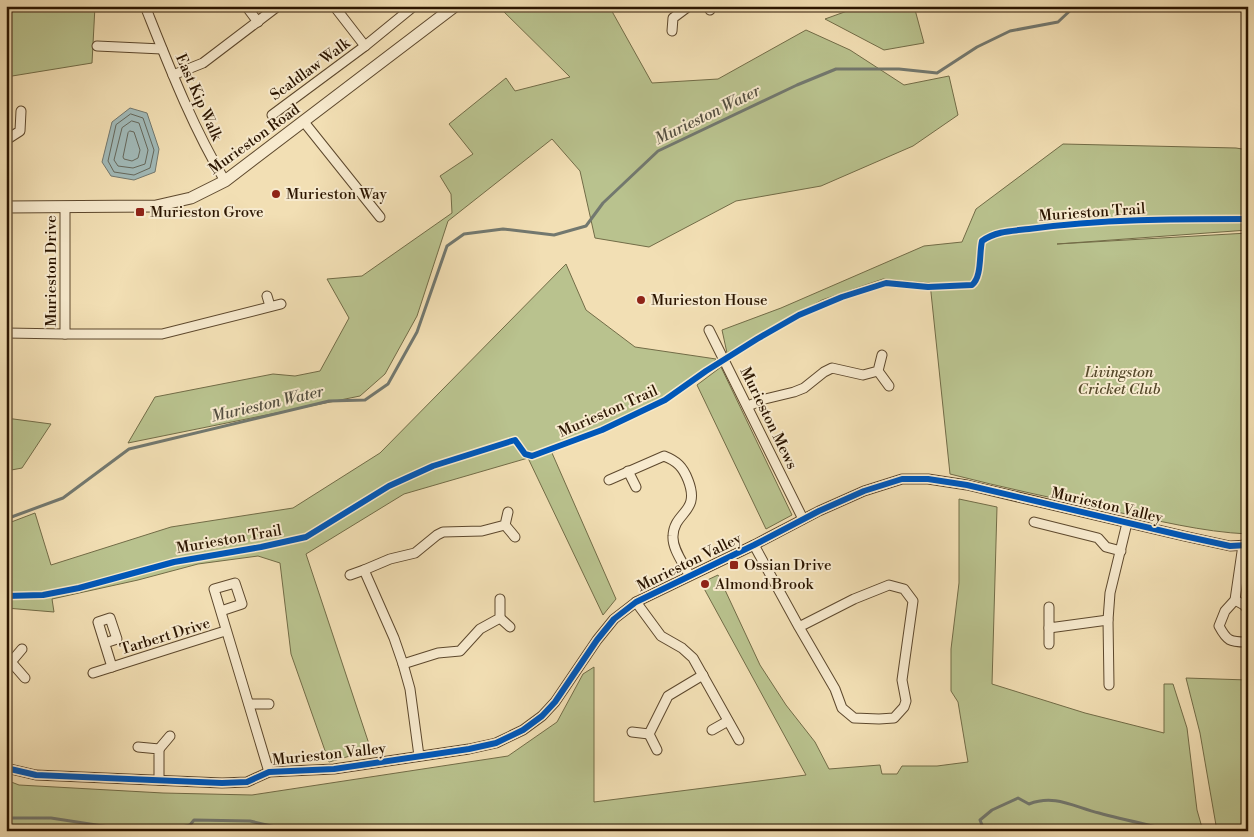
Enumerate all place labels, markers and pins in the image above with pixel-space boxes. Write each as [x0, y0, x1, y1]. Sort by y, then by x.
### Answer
place label: Murieston Way [286, 185, 388, 204]
marker: Murieston Way [270, 188, 282, 200]
place label: Murieston Grove [150, 203, 264, 222]
marker: Murieston Grove [134, 206, 146, 218]
place label: Murieston House [651, 291, 768, 310]
marker: Murieston House [635, 294, 647, 306]
place label: Ossian Drive [744, 556, 832, 575]
marker: Ossian Drive [728, 559, 740, 571]
place label: Almond Brook [714, 575, 815, 594]
marker: Almond Brook [699, 578, 711, 590]

